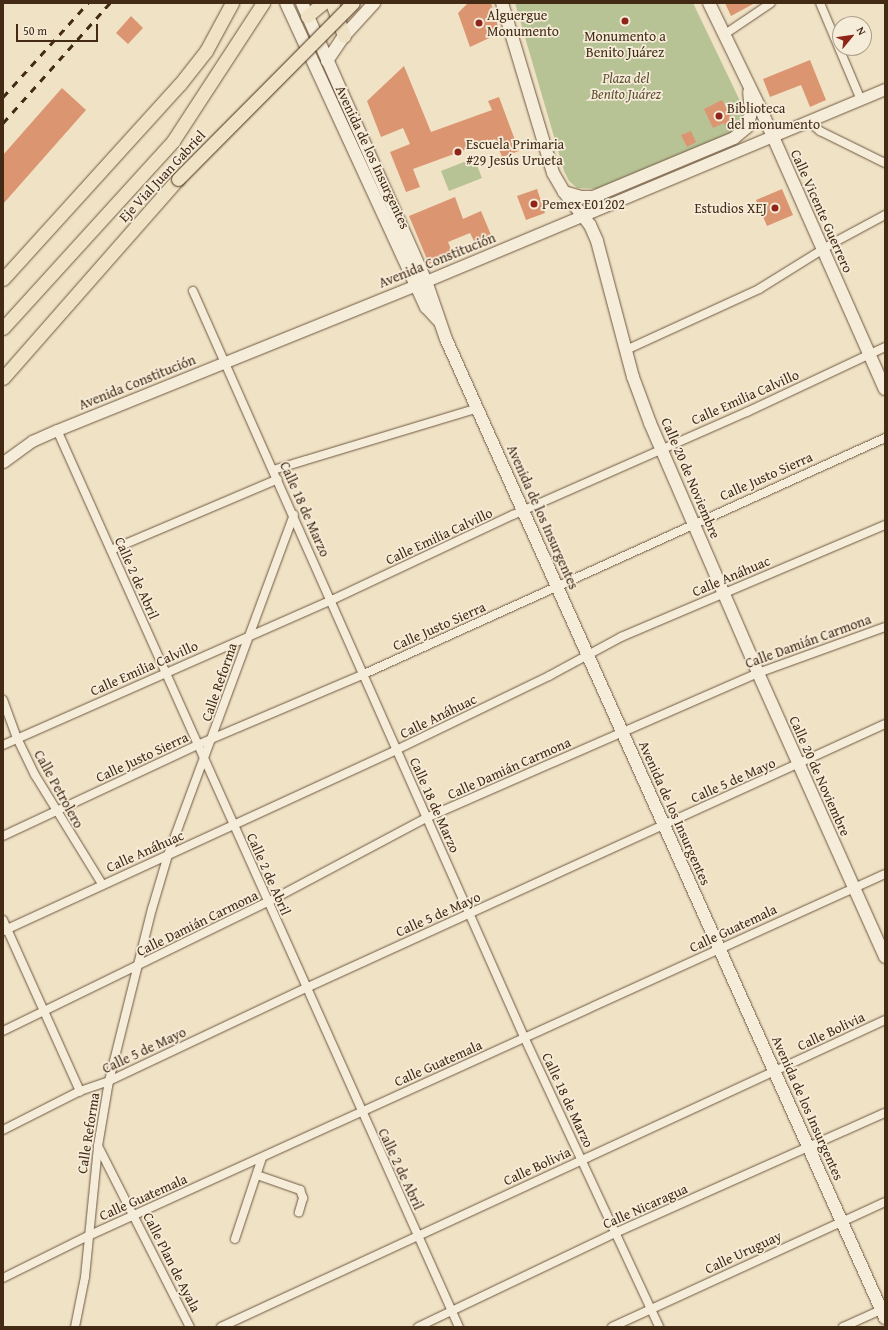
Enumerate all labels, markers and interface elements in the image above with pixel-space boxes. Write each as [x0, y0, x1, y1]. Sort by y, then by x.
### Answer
place label: Alguergue Monumento [487, 7, 559, 40]
scale bar [18, 16, 100, 42]
marker: Monumento a Benito Juárez [620, 16, 630, 26]
north arrow [832, 16, 872, 56]
marker: Alguergue Monumento [474, 18, 484, 28]
text: 50 m [23, 22, 47, 39]
text: N [853, 24, 870, 38]
place label: Monumento a Benito Juárez [584, 28, 666, 60]
park label: Plaza del Benito Juárez [591, 70, 661, 102]
street label: Avenida de los Insurgentes [332, 83, 414, 231]
place label: Biblioteca del monumento [727, 100, 820, 132]
marker: Biblioteca del monumento [714, 111, 724, 121]
street label: Eje Vial Juan Gabriel [115, 127, 209, 225]
place label: Escuela Primaria #29 Jesús Urueta [466, 136, 564, 168]
marker: Escuela Primaria #29 Jesús Urueta [453, 147, 463, 157]
street label: Calle Vicente Guerrero [787, 147, 857, 275]
place label: Pemex E01202 [542, 196, 625, 212]
marker: Pemex E01202 [529, 199, 539, 209]
place label: Estudios XEJ [694, 200, 767, 216]
marker: Estudios XEJ [770, 203, 780, 213]
street label: Avenida Constitución [376, 229, 498, 291]
street label: Avenida Constitución [76, 351, 198, 413]
street label: Calle Emilia Calvillo [689, 366, 801, 428]
street label: Calle 20 de Noviembre [658, 415, 724, 541]
street label: Avenida de los Insurgentes [504, 442, 582, 592]
street label: Calle Justo Sierra [717, 448, 815, 504]
street label: Calle 18 de Marzo [276, 459, 334, 559]
street label: Calle Emilia Calvillo [383, 504, 495, 568]
street label: Calle 2 de Abril [111, 534, 163, 622]
street label: Calle Anáhuac [690, 552, 772, 600]
street label: Calle Justo Sierra [390, 598, 488, 654]
street label: Calle Damián Carmona [743, 610, 873, 672]
street label: Calle Emilia Calvillo [88, 637, 200, 699]
street label: Calle Reforma [198, 641, 240, 723]
street label: Calle Anáhuac [397, 690, 479, 742]
street label: Calle 20 de Noviembre [786, 713, 854, 839]
street label: Calle Justo Sierra [93, 728, 191, 786]
street label: Calle Damián Carmona [445, 733, 573, 803]
street label: Avenida de los Insurgentes [636, 738, 714, 888]
street label: Calle Petrolero [31, 747, 87, 831]
street label: Calle 5 de Mayo [688, 754, 778, 806]
street label: Calle 18 de Marzo [406, 755, 464, 855]
street label: Calle Anáhuac [104, 826, 186, 876]
street label: Calle 2 de Abril [243, 830, 295, 918]
street label: Calle Damián Carmona [134, 886, 260, 960]
street label: Calle 5 de Mayo [393, 888, 483, 940]
street label: Calle Guatemala [687, 900, 779, 956]
street label: Calle Bolivia [795, 1008, 867, 1054]
street label: Calle 5 de Mayo [99, 1023, 189, 1077]
street label: Avenida de los Insurgentes [769, 1033, 847, 1183]
street label: Calle Guatemala [392, 1036, 484, 1090]
street label: Calle 18 de Marzo [539, 1050, 597, 1150]
street label: Calle Reforma [73, 1091, 103, 1175]
street label: Calle 2 de Abril [375, 1126, 427, 1212]
street label: Calle Bolivia [501, 1143, 573, 1189]
street label: Calle Guatemala [97, 1170, 189, 1224]
street label: Calle Nicaragua [600, 1180, 690, 1232]
street label: Calle Plan de Ayala [140, 1209, 204, 1315]
street label: Calle Uruguay [702, 1227, 784, 1277]

